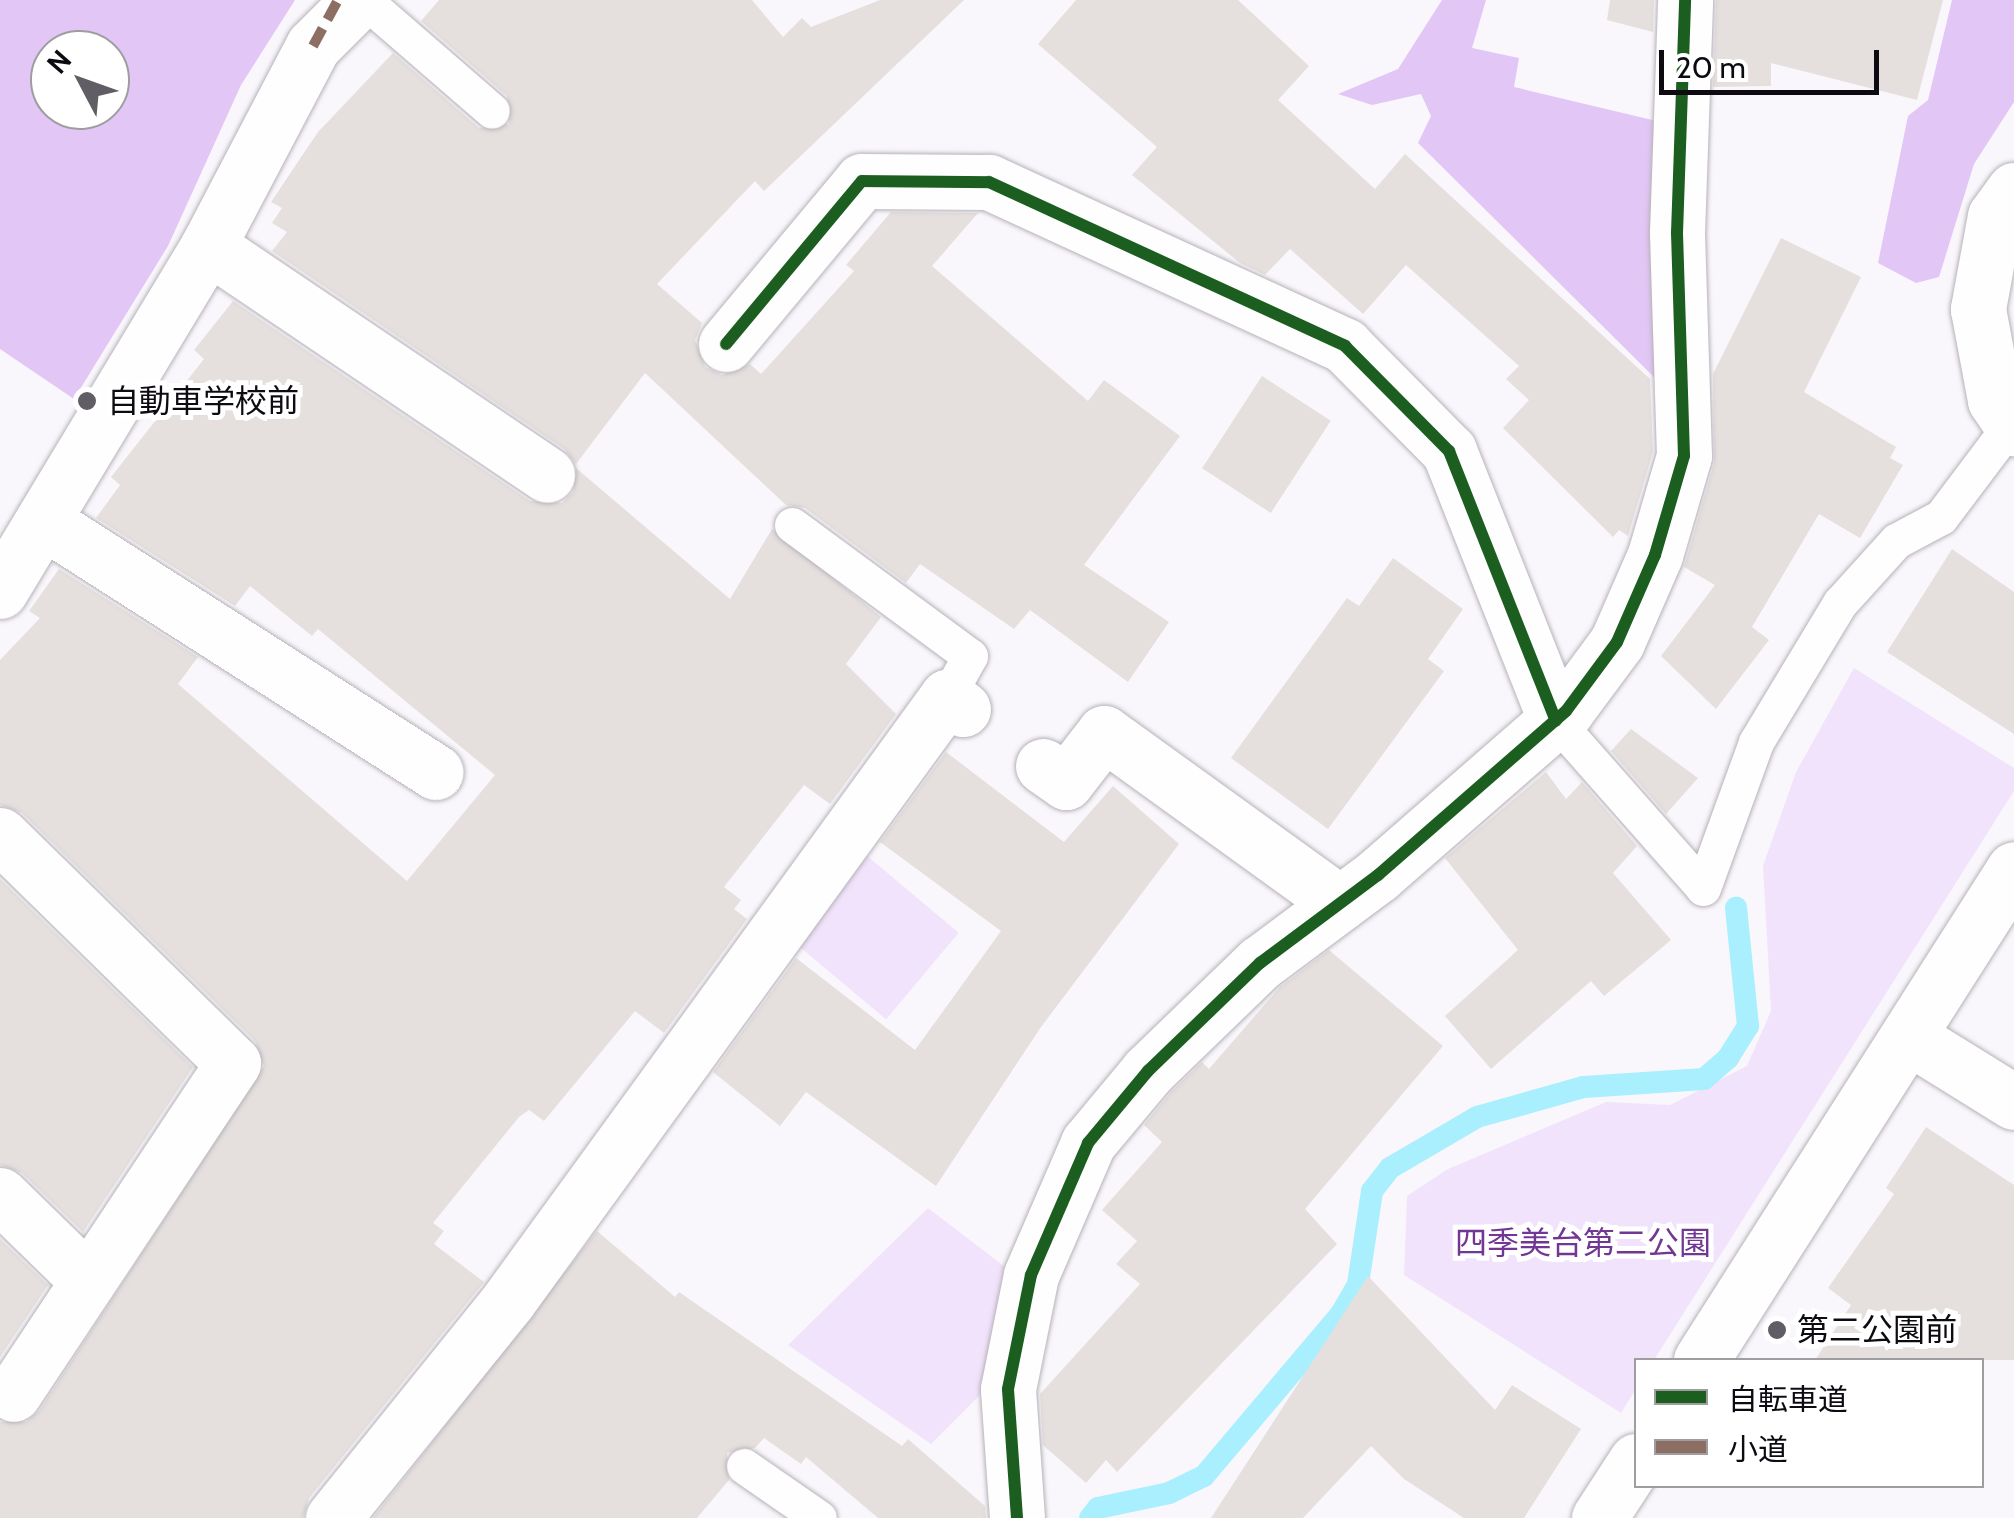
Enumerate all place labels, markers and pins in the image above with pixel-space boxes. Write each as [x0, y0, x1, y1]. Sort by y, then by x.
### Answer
place label: 自動車学校前 [107, 382, 299, 420]
marker: 自動車学校前 [76, 390, 98, 412]
place label: 第二公園前 [1797, 1311, 1957, 1349]
marker: 第二公園前 [1766, 1319, 1788, 1341]

